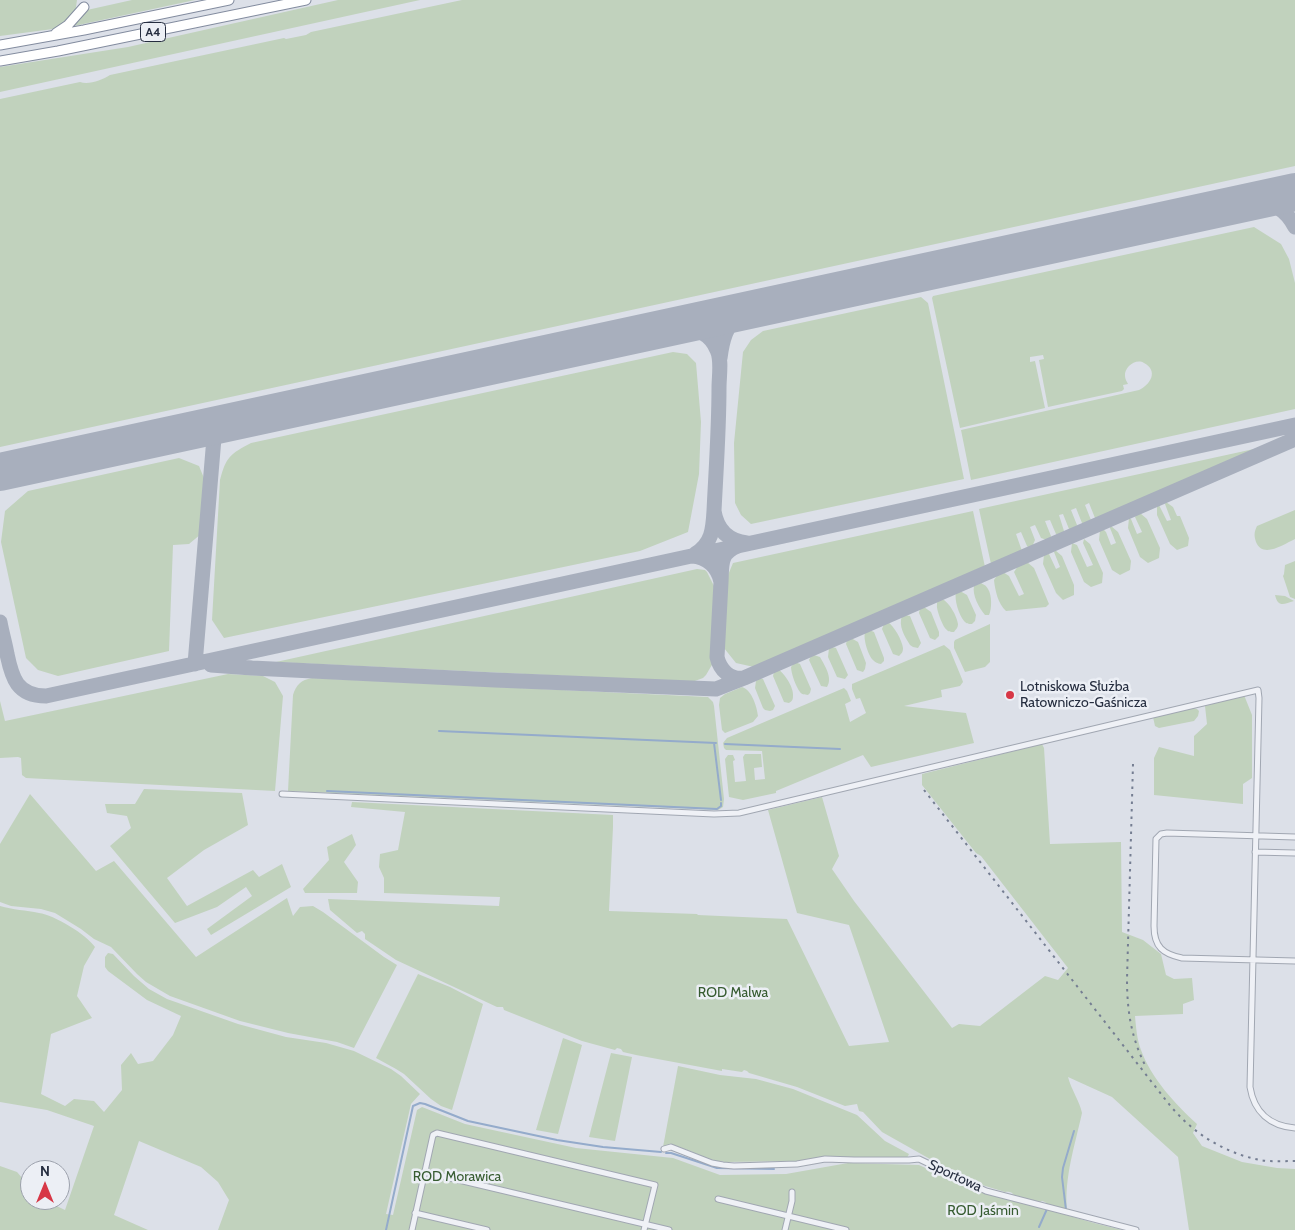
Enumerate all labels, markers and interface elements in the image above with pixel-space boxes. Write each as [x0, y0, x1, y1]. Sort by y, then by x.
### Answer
road number: A4 [140, 22, 166, 42]
place label: Lotniskowa Służba Ratowniczo-Gaśnicza [1020, 679, 1147, 712]
marker: Lotniskowa Służba Ratowniczo-Gaśnicza [1004, 689, 1016, 701]
park label: ROD Malwa [698, 985, 768, 1001]
street label: Sportowa [926, 1156, 984, 1196]
north arrow [20, 1160, 70, 1210]
text: N [40, 1162, 50, 1180]
park label: ROD Morawica [413, 1169, 501, 1185]
park label: ROD Jaśmin [947, 1203, 1019, 1219]

